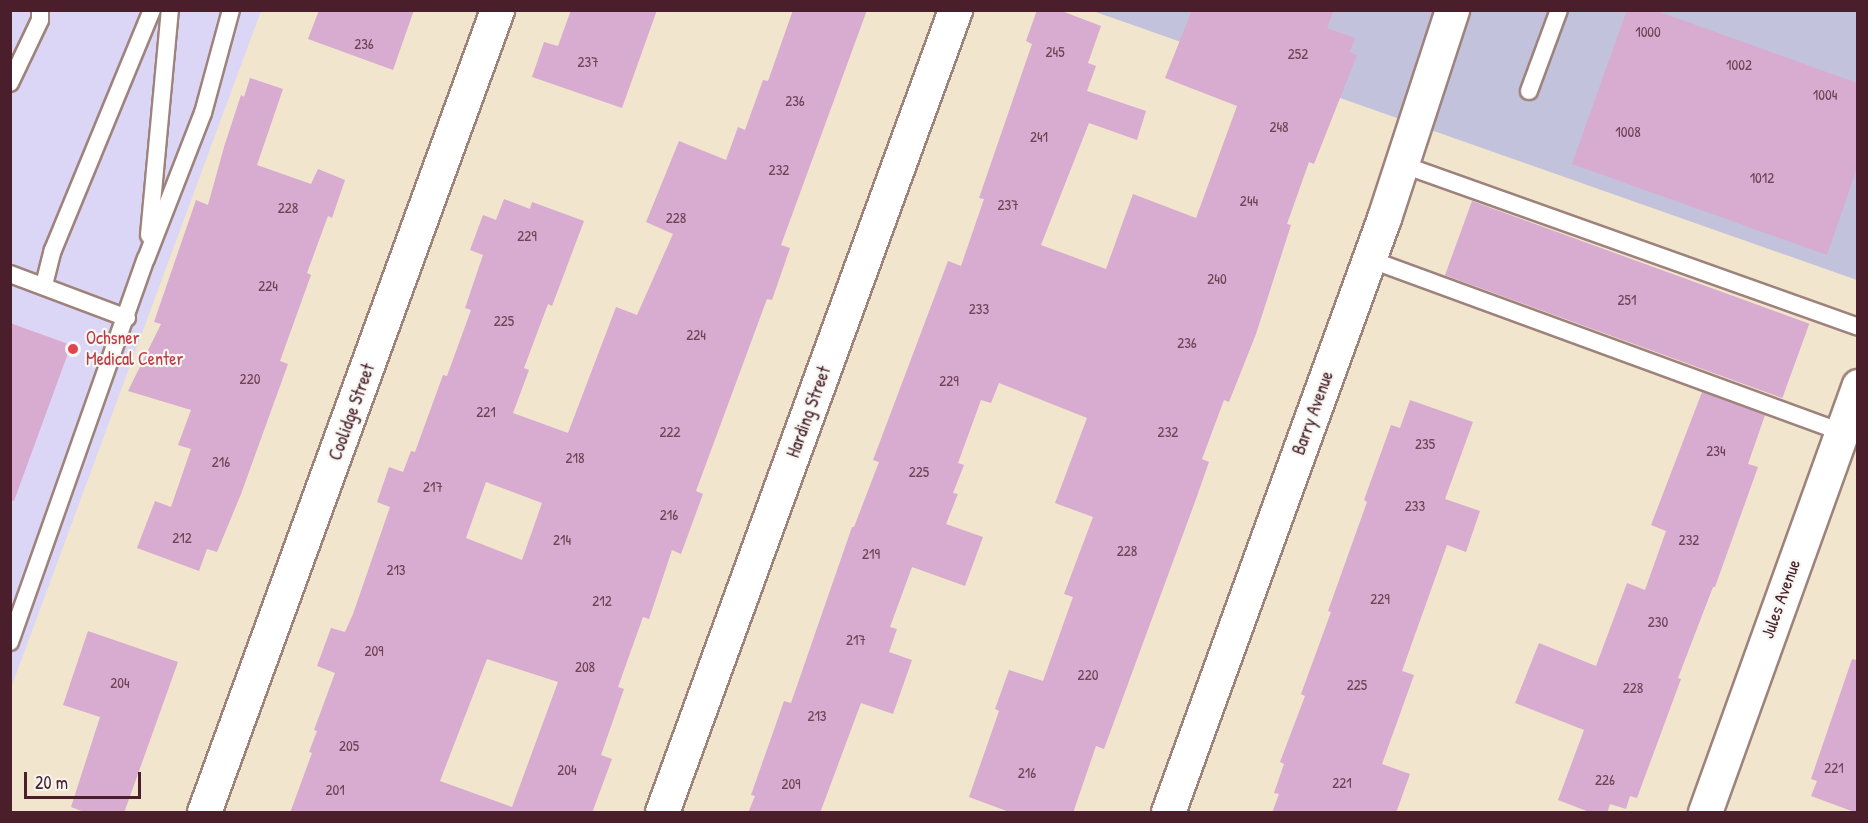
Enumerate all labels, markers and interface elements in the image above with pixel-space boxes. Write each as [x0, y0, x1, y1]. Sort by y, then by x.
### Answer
house number: 1000 [1635, 23, 1661, 41]
house number: 236 [354, 35, 374, 53]
house number: 245 [1046, 43, 1064, 61]
house number: 252 [1288, 45, 1308, 63]
house number: 237 [577, 53, 599, 71]
house number: 1002 [1726, 56, 1752, 74]
house number: 1004 [1813, 86, 1837, 104]
house number: 236 [785, 92, 805, 110]
house number: 248 [1269, 118, 1289, 136]
house number: 1008 [1615, 123, 1641, 141]
house number: 241 [1030, 128, 1048, 146]
house number: 232 [769, 161, 789, 179]
house number: 1012 [1750, 169, 1774, 187]
house number: 244 [1240, 192, 1258, 210]
house number: 237 [997, 196, 1019, 214]
house number: 228 [278, 199, 298, 217]
house number: 228 [666, 209, 686, 227]
house number: 229 [517, 227, 537, 245]
house number: 240 [1207, 270, 1227, 288]
house number: 224 [258, 277, 278, 295]
house number: 251 [1618, 291, 1636, 309]
house number: 233 [969, 300, 989, 318]
house number: 225 [494, 312, 514, 330]
house number: 224 [686, 326, 706, 344]
place label: Ochsner Medical Center [86, 328, 183, 370]
house number: 236 [1177, 334, 1197, 352]
marker: Ochsner Medical Center [64, 340, 82, 358]
street label: Coolidge Street [325, 361, 379, 463]
street label: Harding Street [782, 363, 836, 461]
street label: Barry Avenue [1288, 368, 1338, 458]
house number: 220 [240, 370, 260, 388]
house number: 229 [939, 372, 959, 390]
house number: 221 [476, 403, 496, 421]
house number: 222 [659, 423, 681, 441]
house number: 232 [1158, 423, 1178, 441]
house number: 235 [1415, 435, 1435, 453]
house number: 234 [1706, 442, 1726, 460]
house number: 218 [566, 449, 584, 467]
house number: 216 [212, 453, 230, 471]
house number: 225 [909, 463, 929, 481]
house number: 217 [423, 478, 443, 496]
house number: 233 [1405, 497, 1425, 515]
house number: 216 [660, 506, 678, 524]
house number: 212 [172, 529, 192, 547]
house number: 214 [553, 531, 571, 549]
house number: 232 [1679, 531, 1699, 549]
house number: 228 [1117, 542, 1137, 560]
house number: 219 [862, 545, 880, 563]
street label: Jules Avenue [1757, 557, 1805, 641]
house number: 213 [386, 561, 406, 579]
house number: 229 [1370, 590, 1390, 608]
house number: 212 [592, 592, 612, 610]
house number: 230 [1648, 613, 1668, 631]
house number: 217 [846, 631, 866, 649]
house number: 209 [364, 642, 384, 660]
house number: 208 [575, 658, 595, 676]
house number: 220 [1078, 666, 1098, 684]
house number: 204 [110, 674, 130, 692]
house number: 225 [1347, 676, 1367, 694]
house number: 228 [1623, 679, 1643, 697]
house number: 213 [807, 707, 827, 725]
house number: 205 [339, 737, 359, 755]
house number: 221 [1824, 759, 1844, 777]
scale bar [27, 760, 144, 798]
house number: 204 [557, 761, 577, 779]
house number: 216 [1018, 764, 1036, 782]
text: 20 m [35, 770, 68, 795]
house number: 226 [1595, 771, 1615, 789]
house number: 221 [1332, 774, 1352, 792]
house number: 209 [781, 775, 801, 793]
house number: 201 [325, 781, 345, 799]

